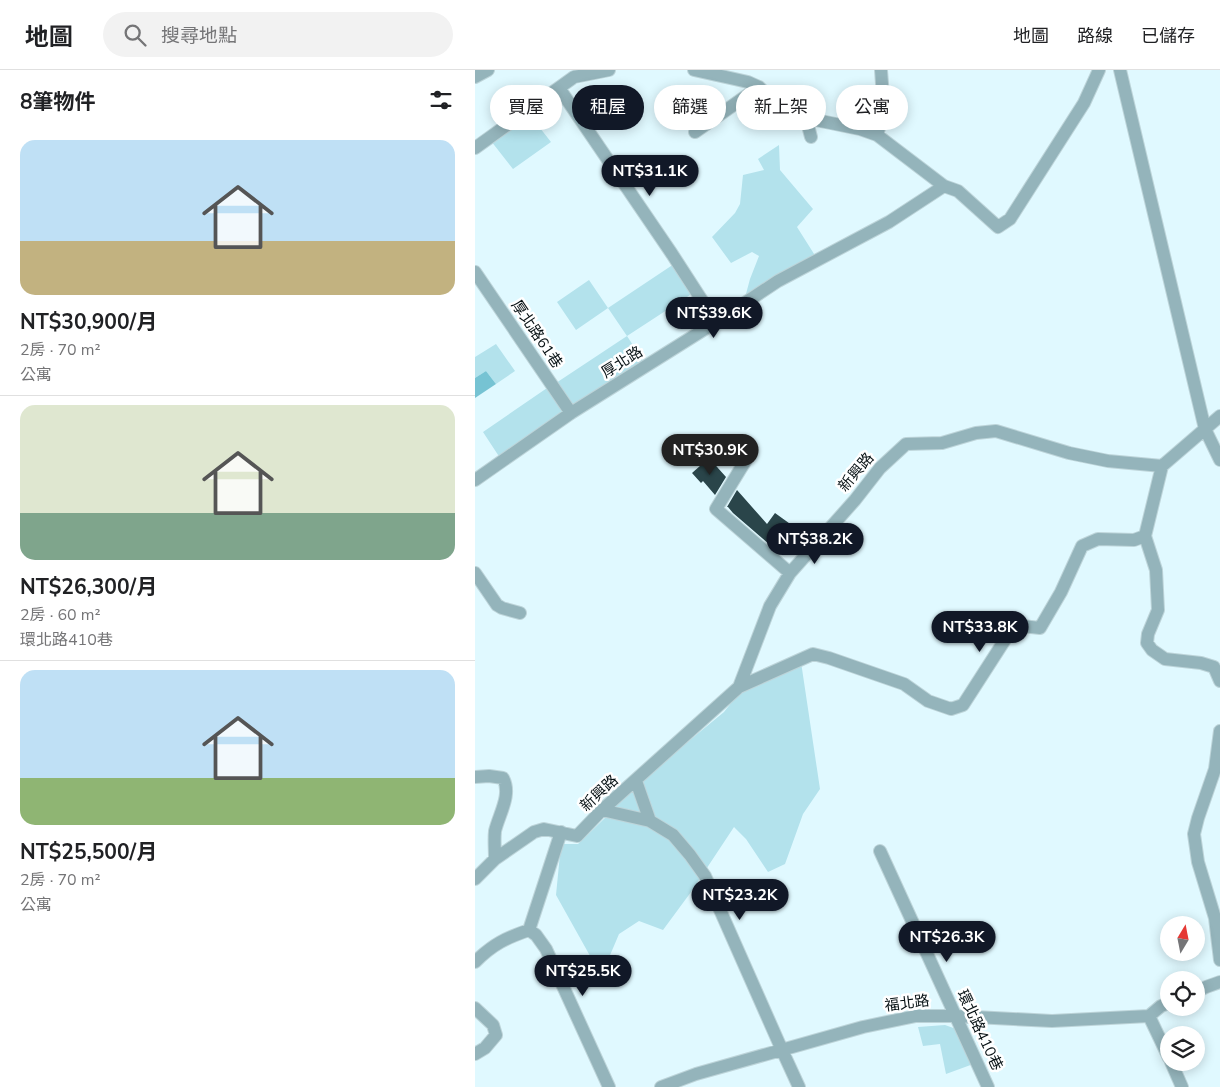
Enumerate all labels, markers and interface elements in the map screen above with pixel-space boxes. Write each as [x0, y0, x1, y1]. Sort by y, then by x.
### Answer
search box [103, 12, 453, 57]
text: 地圖 [25, 21, 73, 53]
icon: search [121, 21, 149, 49]
text: 搜尋地點 [161, 23, 237, 49]
text: 地圖 [1013, 24, 1049, 48]
text: 路線 [1077, 24, 1113, 48]
text: 已儲存 [1141, 24, 1195, 48]
chip: 買屋 [490, 85, 562, 130]
chip: 租屋 [572, 85, 644, 130]
chip: 篩選 [654, 85, 726, 130]
chip: 新上架 [736, 85, 826, 130]
chip: 公寓 [836, 85, 908, 130]
icon: filters [427, 86, 455, 114]
text: 8筆物件 [20, 88, 96, 116]
pin: NT$31.1K [598, 154, 702, 197]
text: NT$31.1K [613, 160, 687, 182]
icon: home [193, 172, 283, 262]
street label: 厚北路61巷 [507, 296, 567, 372]
pin: NT$39.6K [662, 296, 766, 339]
text: NT$39.6K [677, 302, 751, 324]
text: NT$30,900/月 [20, 308, 157, 336]
text: 2房 · 70 m² [20, 339, 101, 361]
street label: 厚北路 [598, 342, 646, 382]
text: 公寓 [20, 364, 52, 386]
pin: NT$30.9K [658, 434, 762, 476]
icon: home [193, 438, 283, 528]
text: NT$30.9K [673, 439, 747, 461]
street label: 新興路 [834, 448, 878, 496]
pin: NT$38.2K [763, 522, 867, 565]
text: NT$38.2K [778, 528, 852, 550]
text: NT$26,300/月 [20, 573, 157, 601]
text: 2房 · 60 m² [20, 604, 101, 626]
pin: NT$33.8K [928, 610, 1032, 653]
text: NT$33.8K [943, 616, 1017, 638]
text: 環北路410巷 [20, 629, 113, 651]
icon: home [193, 703, 283, 793]
street label: 新興路 [576, 770, 622, 816]
text: NT$25,500/月 [20, 838, 157, 866]
text: 2房 · 70 m² [20, 869, 101, 891]
pin: NT$23.2K [688, 878, 792, 921]
text: NT$23.2K [703, 884, 777, 906]
text: 公寓 [20, 894, 52, 916]
north arrow [1160, 916, 1205, 961]
map controls [1160, 916, 1205, 1071]
pin: NT$26.3K [895, 920, 999, 963]
text: NT$26.3K [910, 926, 984, 948]
pin: NT$25.5K [531, 954, 635, 997]
text: NT$25.5K [546, 960, 620, 982]
button: locate [1160, 971, 1205, 1016]
street label: 環北路410巷 [953, 986, 1007, 1074]
street label: 福北路 [883, 990, 931, 1016]
button: layers [1160, 1026, 1205, 1071]

